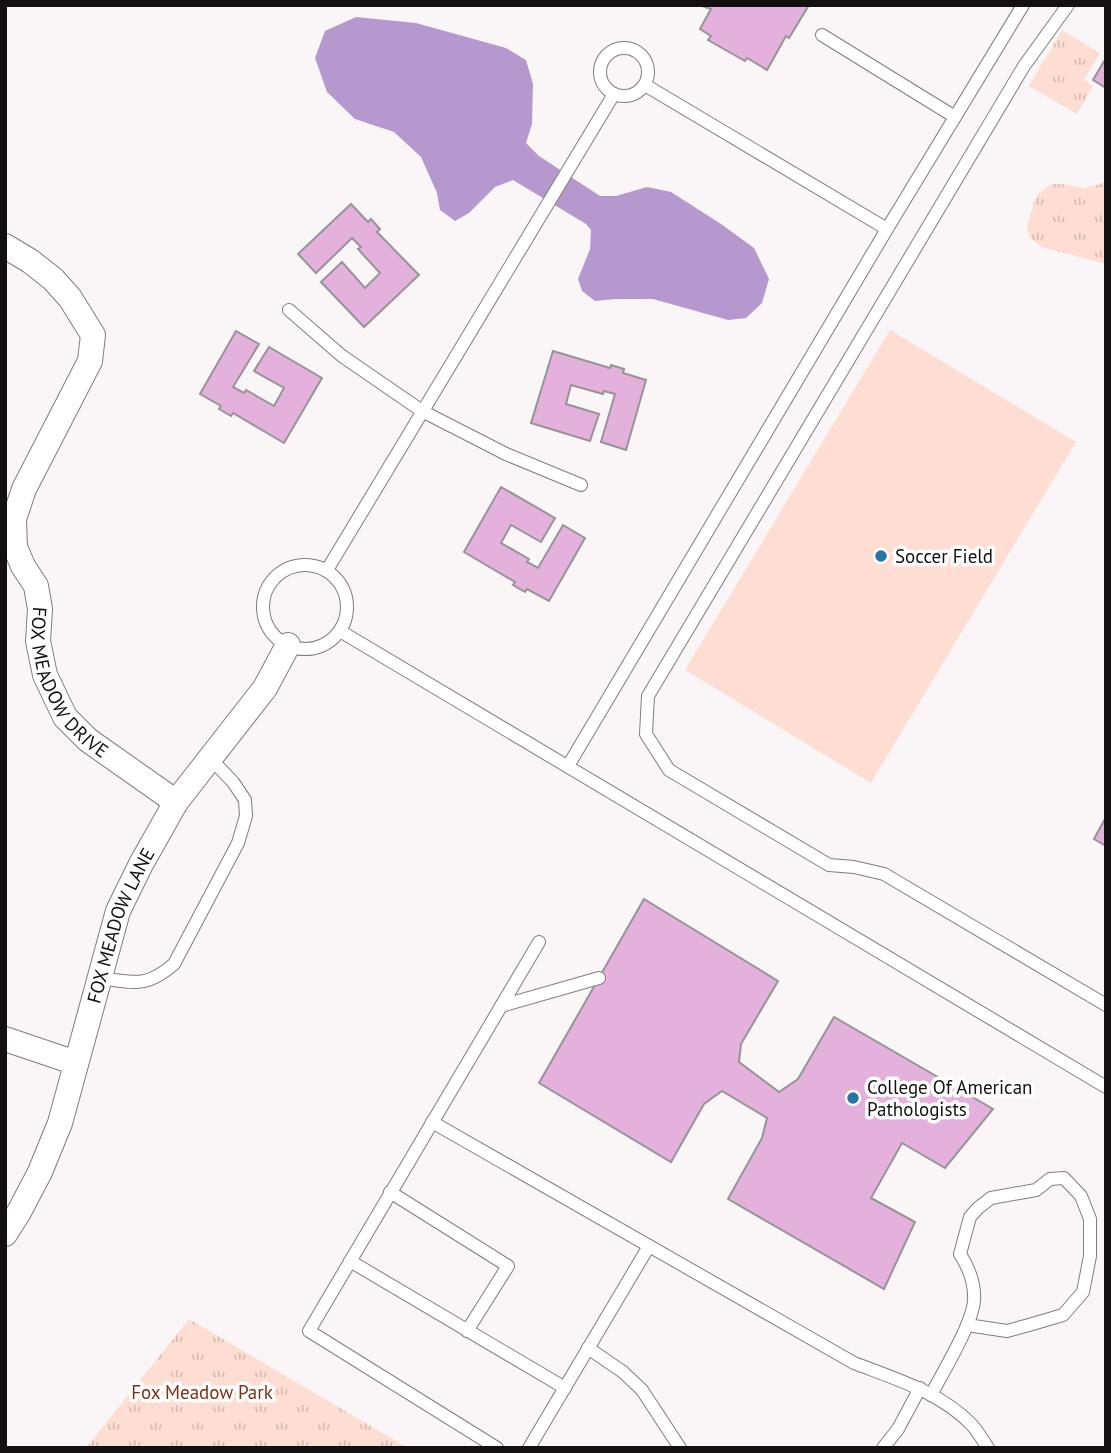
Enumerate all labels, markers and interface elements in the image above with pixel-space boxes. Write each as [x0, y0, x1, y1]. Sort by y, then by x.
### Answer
place label: Soccer Field [895, 544, 993, 568]
marker: Soccer Field [873, 548, 889, 564]
street label: FOX MEADOW DRIVE [26, 606, 113, 763]
street label: FOX MEADOW LANE [81, 844, 160, 1006]
place label: College Of American Pathologists [867, 1075, 1033, 1121]
marker: College Of American Pathologists [845, 1090, 861, 1106]
park label: Fox Meadow Park [131, 1380, 273, 1404]

